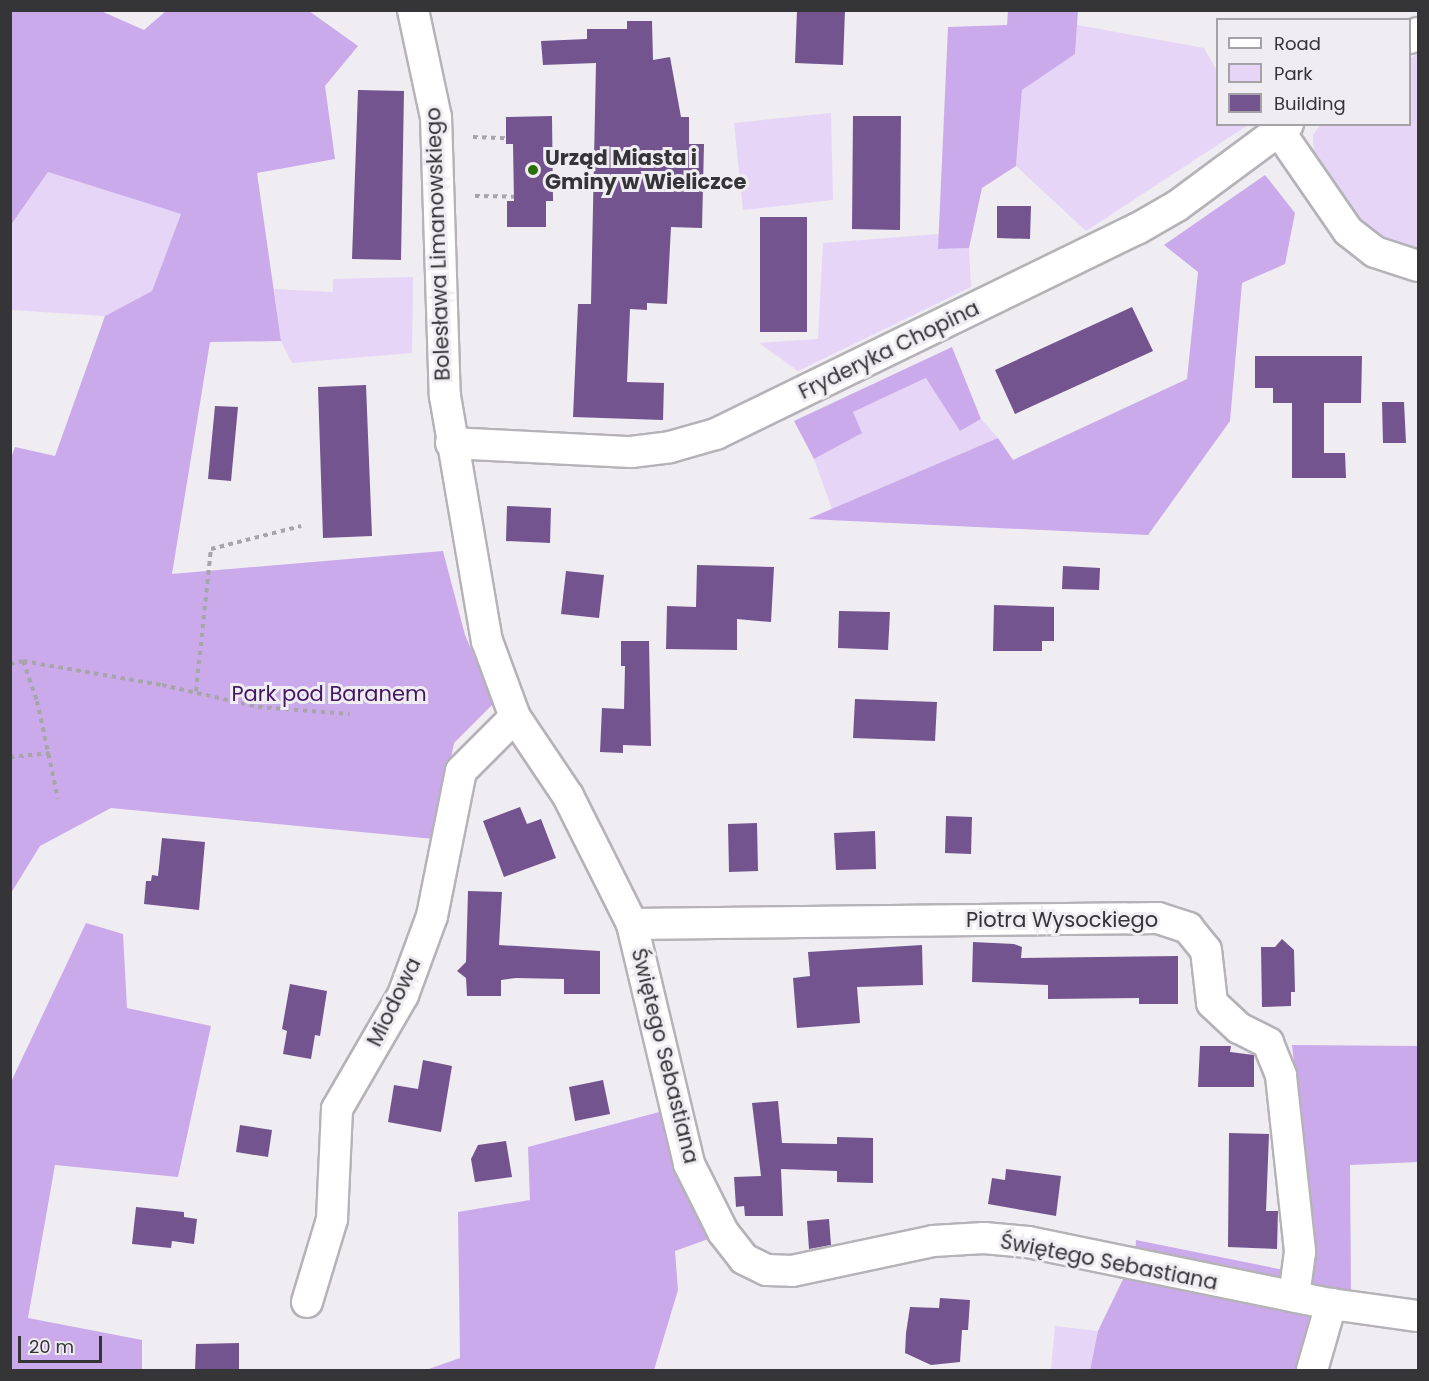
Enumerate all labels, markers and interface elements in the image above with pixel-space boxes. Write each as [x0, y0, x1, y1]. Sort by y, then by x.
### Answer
legend [1216, 18, 1411, 126]
text: Road [1274, 31, 1321, 56]
text: Park [1274, 61, 1313, 86]
text: Building [1274, 91, 1346, 116]
street label: Bolesława Limanowskiego [421, 107, 455, 381]
place label: Urząd Miasta i Gminy w Wieliczce [545, 145, 746, 195]
marker: Urząd Miasta i Gminy w Wieliczce [526, 163, 540, 177]
street label: Fryderyka Chopina [795, 295, 983, 405]
park label: Park pod Baranem [231, 681, 427, 707]
street label: Piotra Wysockiego [966, 907, 1158, 933]
street label: Świętego Sebastiana [626, 946, 704, 1166]
street label: Miodowa [362, 953, 426, 1051]
street label: Świętego Sebastiana [998, 1229, 1220, 1295]
scale bar [21, 1324, 105, 1362]
text: 20 m [29, 1334, 74, 1359]

